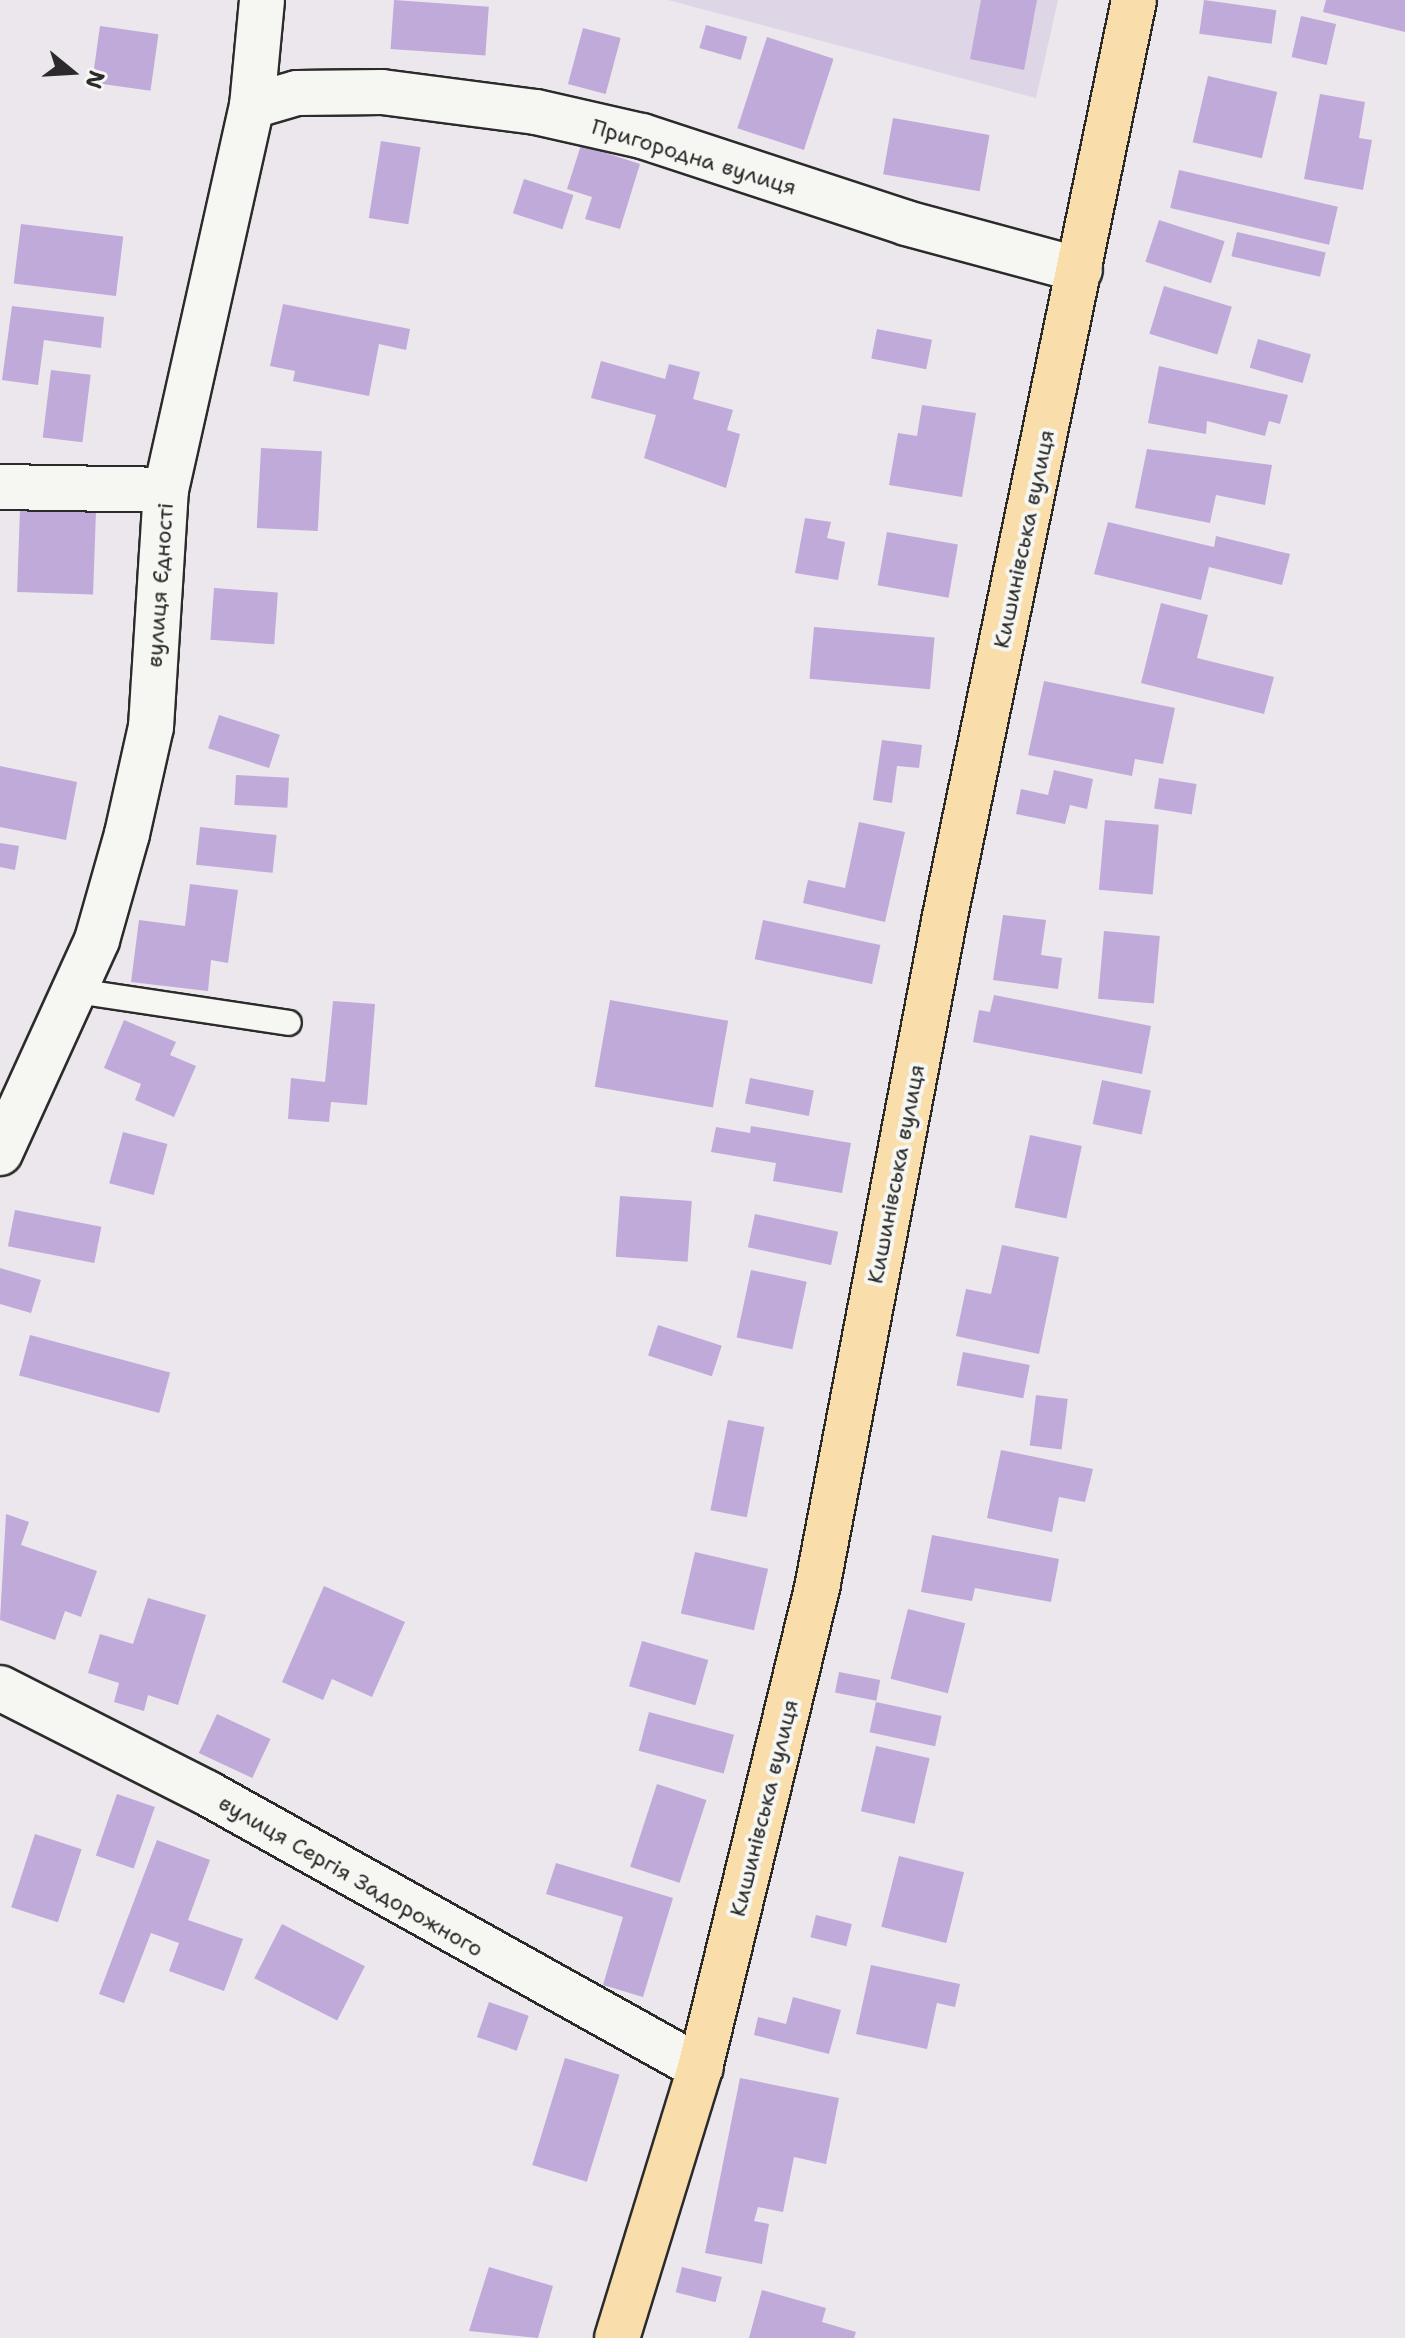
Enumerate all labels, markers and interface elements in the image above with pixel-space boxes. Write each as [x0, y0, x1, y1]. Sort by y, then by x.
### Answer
north arrow [32, 32, 112, 112]
text: N [79, 67, 112, 92]
street label: Пригородна вулиця [588, 113, 800, 201]
street label: Кишинівська вулиця [988, 427, 1060, 651]
street label: вулиця Єдності [141, 502, 179, 668]
street label: Кишинівська вулиця [862, 1062, 930, 1286]
street label: Кишинівська вулиця [724, 1697, 804, 1919]
street label: вулиця Сергія Задорожного [214, 1789, 488, 1963]

